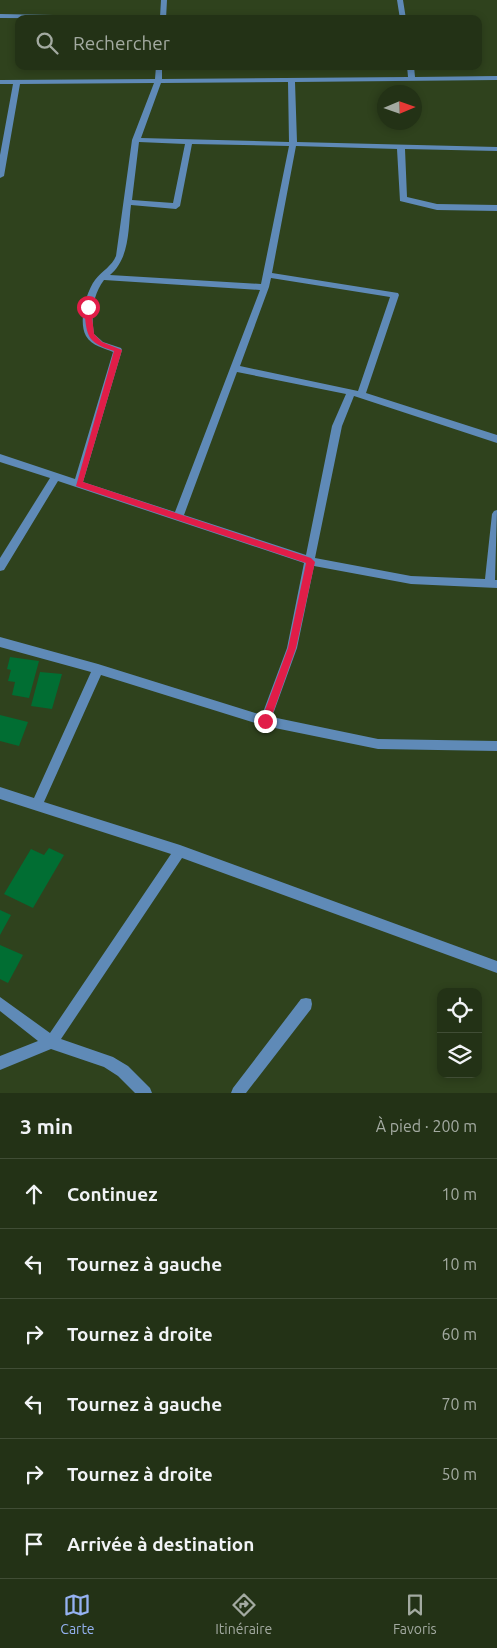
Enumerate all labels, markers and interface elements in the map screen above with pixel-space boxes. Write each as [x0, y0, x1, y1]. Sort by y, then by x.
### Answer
search box [15, 15, 482, 70]
icon: search [33, 29, 61, 57]
text: Rechercher [73, 32, 170, 54]
north arrow [377, 85, 422, 130]
route start [77, 296, 100, 319]
route end [254, 710, 277, 733]
map controls [437, 988, 482, 1078]
button: locate [437, 988, 482, 1033]
button: layers [437, 1033, 482, 1078]
text: 3 min [20, 1114, 73, 1138]
text: À pied · 200 m [376, 1117, 477, 1135]
icon: ahead [20, 1180, 48, 1208]
text: Continuez [67, 1183, 157, 1205]
text: 10 m [441, 1185, 477, 1203]
icon: left [20, 1250, 48, 1278]
text: Tournez à gauche [67, 1253, 222, 1275]
text: 10 m [441, 1255, 477, 1273]
icon: right [20, 1320, 48, 1348]
text: Tournez à droite [67, 1323, 213, 1345]
text: 60 m [441, 1325, 477, 1343]
icon: left [20, 1390, 48, 1418]
text: Tournez à gauche [67, 1393, 222, 1415]
text: 70 m [441, 1395, 477, 1413]
icon: right [20, 1460, 48, 1488]
text: Tournez à droite [67, 1463, 213, 1485]
text: 50 m [441, 1465, 477, 1483]
icon: arrive [20, 1530, 48, 1558]
text: Arrivée à destination [67, 1533, 254, 1555]
tab: Carte [60, 1591, 95, 1637]
tab: Itinéraire [215, 1591, 272, 1637]
tab: Favoris [393, 1591, 437, 1637]

